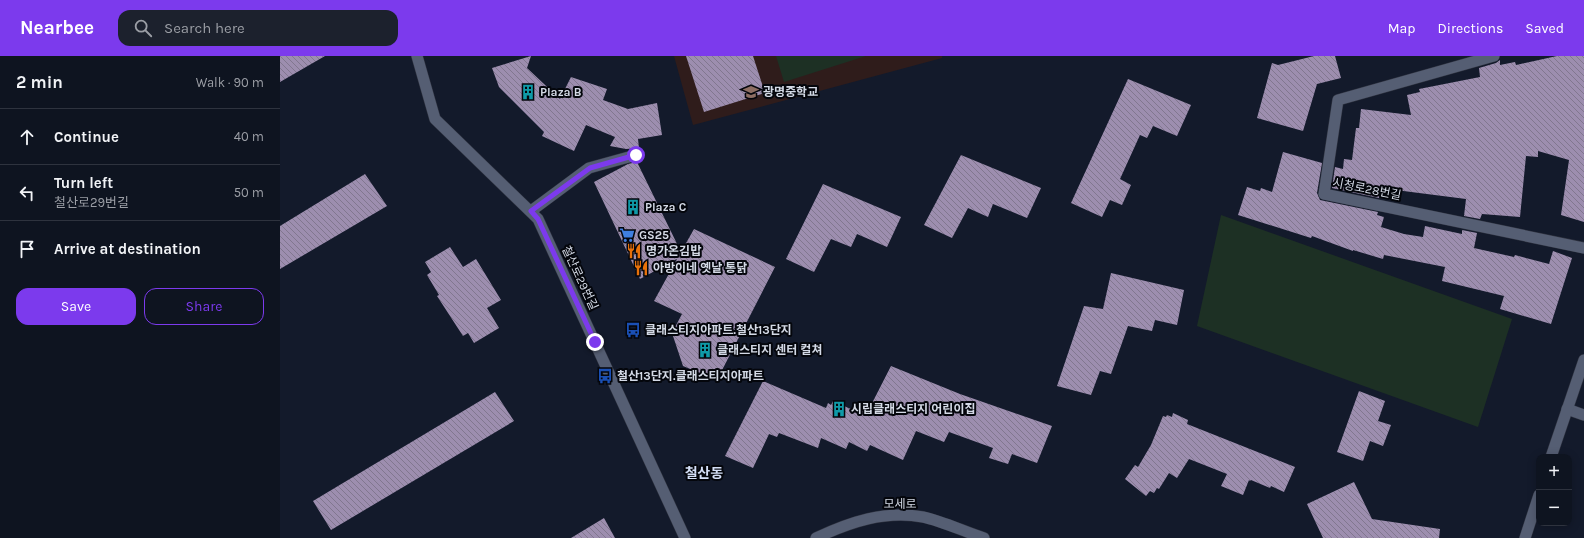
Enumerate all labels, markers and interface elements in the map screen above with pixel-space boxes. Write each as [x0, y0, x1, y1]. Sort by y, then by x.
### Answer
search box [118, 10, 398, 46]
text: Nearbee [20, 17, 94, 39]
icon: search [132, 17, 154, 39]
text: Search here [164, 19, 245, 37]
text: Map [1388, 20, 1416, 37]
text: Directions [1438, 20, 1503, 37]
text: Saved [1525, 20, 1564, 37]
text: 2 min [16, 72, 63, 92]
text: Walk · 90 m [196, 75, 264, 90]
building icon: Plaza B [519, 83, 537, 101]
school or university icon: 광명중학교 [742, 83, 760, 101]
place label: Plaza B [540, 85, 582, 99]
place label: 광명중학교 [763, 85, 818, 99]
icon: ahead [16, 126, 38, 148]
text: Continue [54, 128, 119, 146]
text: 40 m [234, 129, 264, 144]
route start [627, 146, 645, 164]
text: Turn left [54, 174, 113, 192]
street label: 시청로28번길 [1332, 175, 1402, 203]
icon: left [16, 182, 38, 204]
text: 50 m [234, 185, 264, 200]
text: 철산로29번길 [54, 195, 129, 210]
building icon: Plaza C [624, 198, 642, 216]
place label: Plaza C [645, 200, 687, 214]
supermarket icon: GS25 [618, 226, 636, 244]
place label: GS25 [639, 228, 669, 242]
icon: arrive [16, 238, 38, 260]
text: Arrive at destination [54, 240, 201, 258]
restaurant icon: 명가온김밥 [625, 242, 643, 260]
street label: 철산로29번길 [559, 244, 601, 312]
place label: 명가온김밥 [646, 244, 701, 258]
restaurant icon: 아방이네 옛날 통닭 [632, 259, 650, 277]
place label: 아방이네 옛날 통닭 [653, 261, 747, 275]
button: Save [16, 288, 136, 325]
button: Share [144, 288, 264, 325]
bus stop icon: 클래스티지아파트.철산13단지 [624, 321, 642, 339]
place label: 클래스티지아파트.철산13단지 [645, 323, 792, 337]
route end [586, 333, 604, 351]
building icon: 클래스티지 센터 컬쳐 [696, 341, 714, 359]
place label: 클래스티지 센터 컬쳐 [717, 343, 822, 357]
bus stop icon: 철산13단지.클래스티지아파트 [596, 367, 614, 385]
place label: 철산13단지.클래스티지아파트 [617, 369, 764, 383]
building icon: 시립클래스티지 어린이집 [830, 400, 848, 418]
place label: 시립클래스티지 어린이집 [851, 402, 975, 416]
map controls [1536, 454, 1572, 526]
button: + [1536, 454, 1572, 490]
district label: 철산동 [685, 465, 723, 482]
button: − [1536, 490, 1572, 526]
street label: 모세로 [883, 497, 917, 511]

